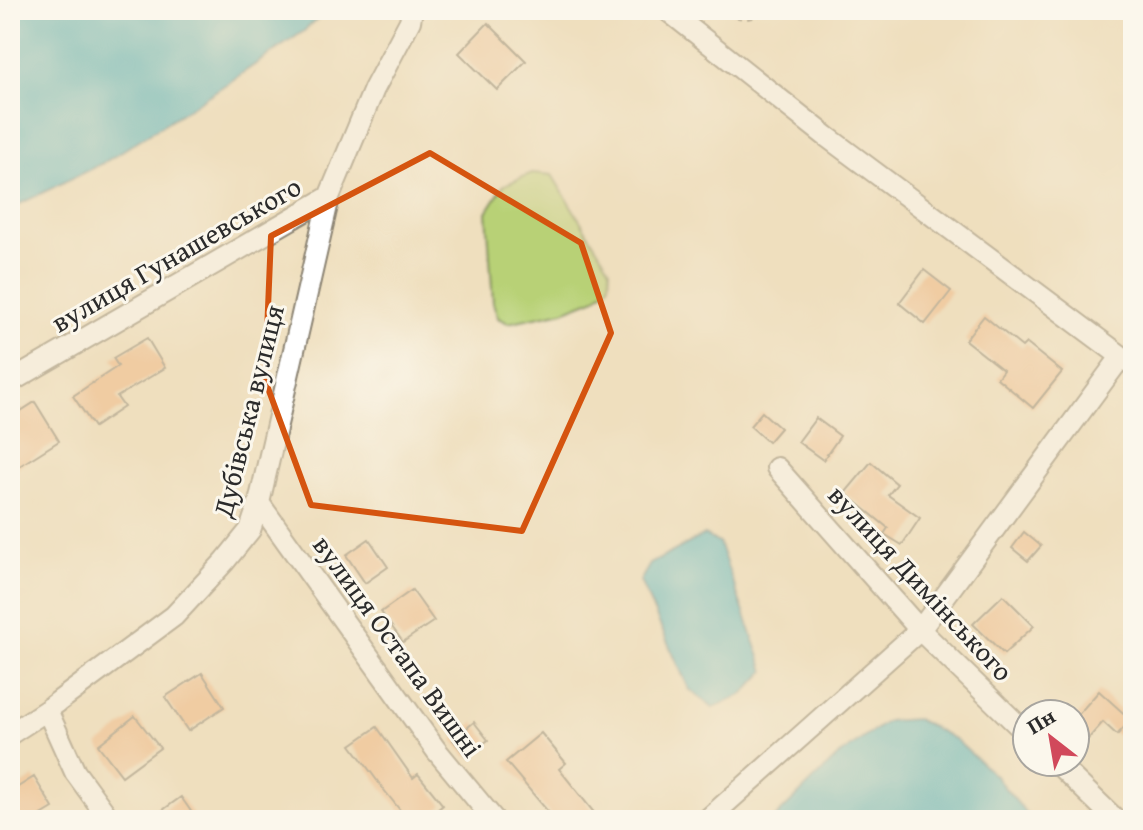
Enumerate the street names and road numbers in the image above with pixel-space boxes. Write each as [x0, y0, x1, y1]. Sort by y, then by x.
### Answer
street label: вулиця Гунашевського [43, 165, 308, 342]
street label: Дубівська вулиця [201, 300, 294, 523]
street label: вулиця Димінського [819, 475, 1024, 690]
street label: вулиця Остапа Вишні [304, 526, 493, 765]

